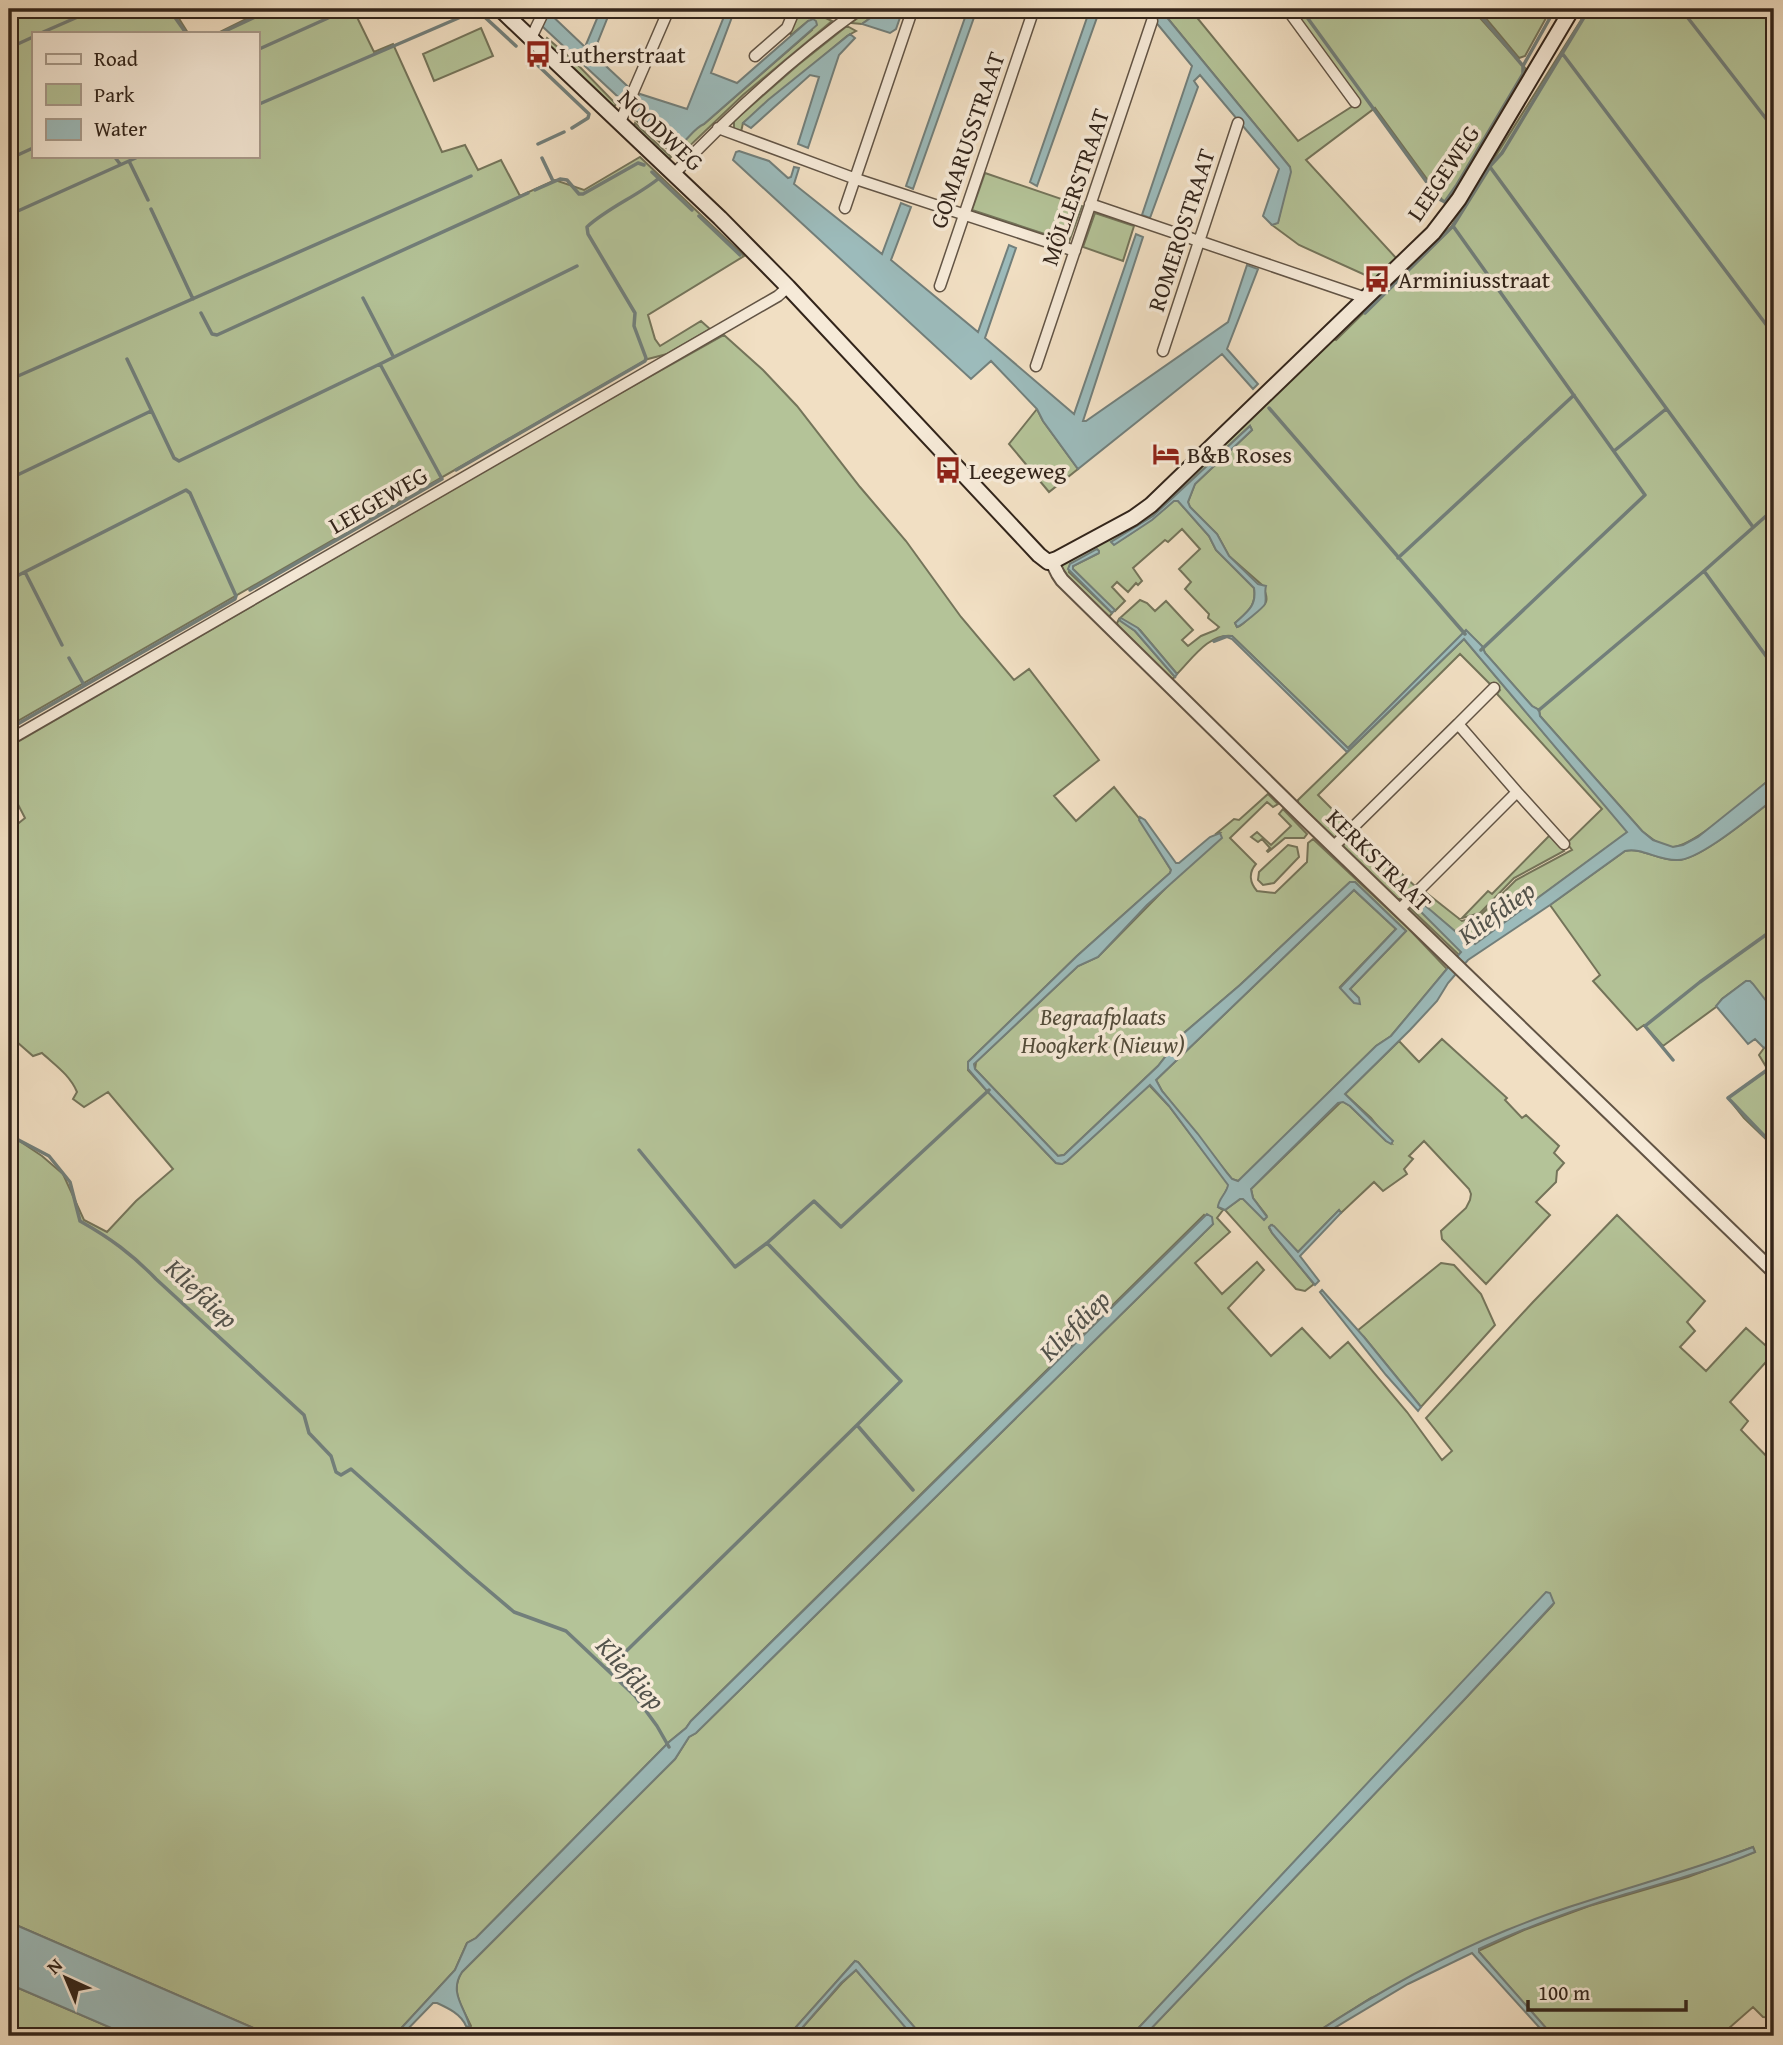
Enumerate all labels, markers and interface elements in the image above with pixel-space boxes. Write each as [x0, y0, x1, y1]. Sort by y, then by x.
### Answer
legend [32, 32, 259, 158]
place label: Lutherstraat [559, 37, 686, 72]
bus stop icon: Lutherstraat [523, 39, 553, 69]
text: Road [94, 43, 139, 74]
street label: GOMARUSSTRAAT [920, 47, 1014, 233]
text: Park [94, 79, 135, 110]
street label: NOODWEG [610, 81, 712, 179]
street label: MÖLLERSTRAAT [1032, 104, 1118, 270]
text: Water [94, 113, 147, 144]
street label: LEEGEWEG [1398, 118, 1488, 228]
street label: ROMEROSTRAAT [1138, 144, 1224, 316]
place label: Arminiusstraat [1398, 262, 1551, 297]
bus stop icon: Arminiusstraat [1362, 264, 1392, 294]
place label: B&B Roses [1187, 437, 1292, 472]
hotel icon: B&B Roses [1151, 439, 1181, 469]
place label: Leegeweg [969, 453, 1066, 488]
bus stop icon: Leegeweg [933, 455, 963, 485]
street label: LEEGEWEG [322, 458, 434, 542]
street label: KERKSTRAAT [1318, 801, 1440, 919]
water label: Kliefdiep [1448, 870, 1543, 954]
park label: Begraafplaats Hoogkerk (Nieuw) [1020, 999, 1185, 1062]
water label: Kliefdiep [156, 1248, 247, 1337]
water label: Kliefdiep [1029, 1280, 1119, 1370]
water label: Kliefdiep [587, 1627, 675, 1719]
north arrow [32, 1944, 102, 2014]
text: N [40, 1951, 69, 1980]
scale bar [1528, 1968, 1685, 2012]
text: 100 m [1538, 1977, 1590, 2008]

